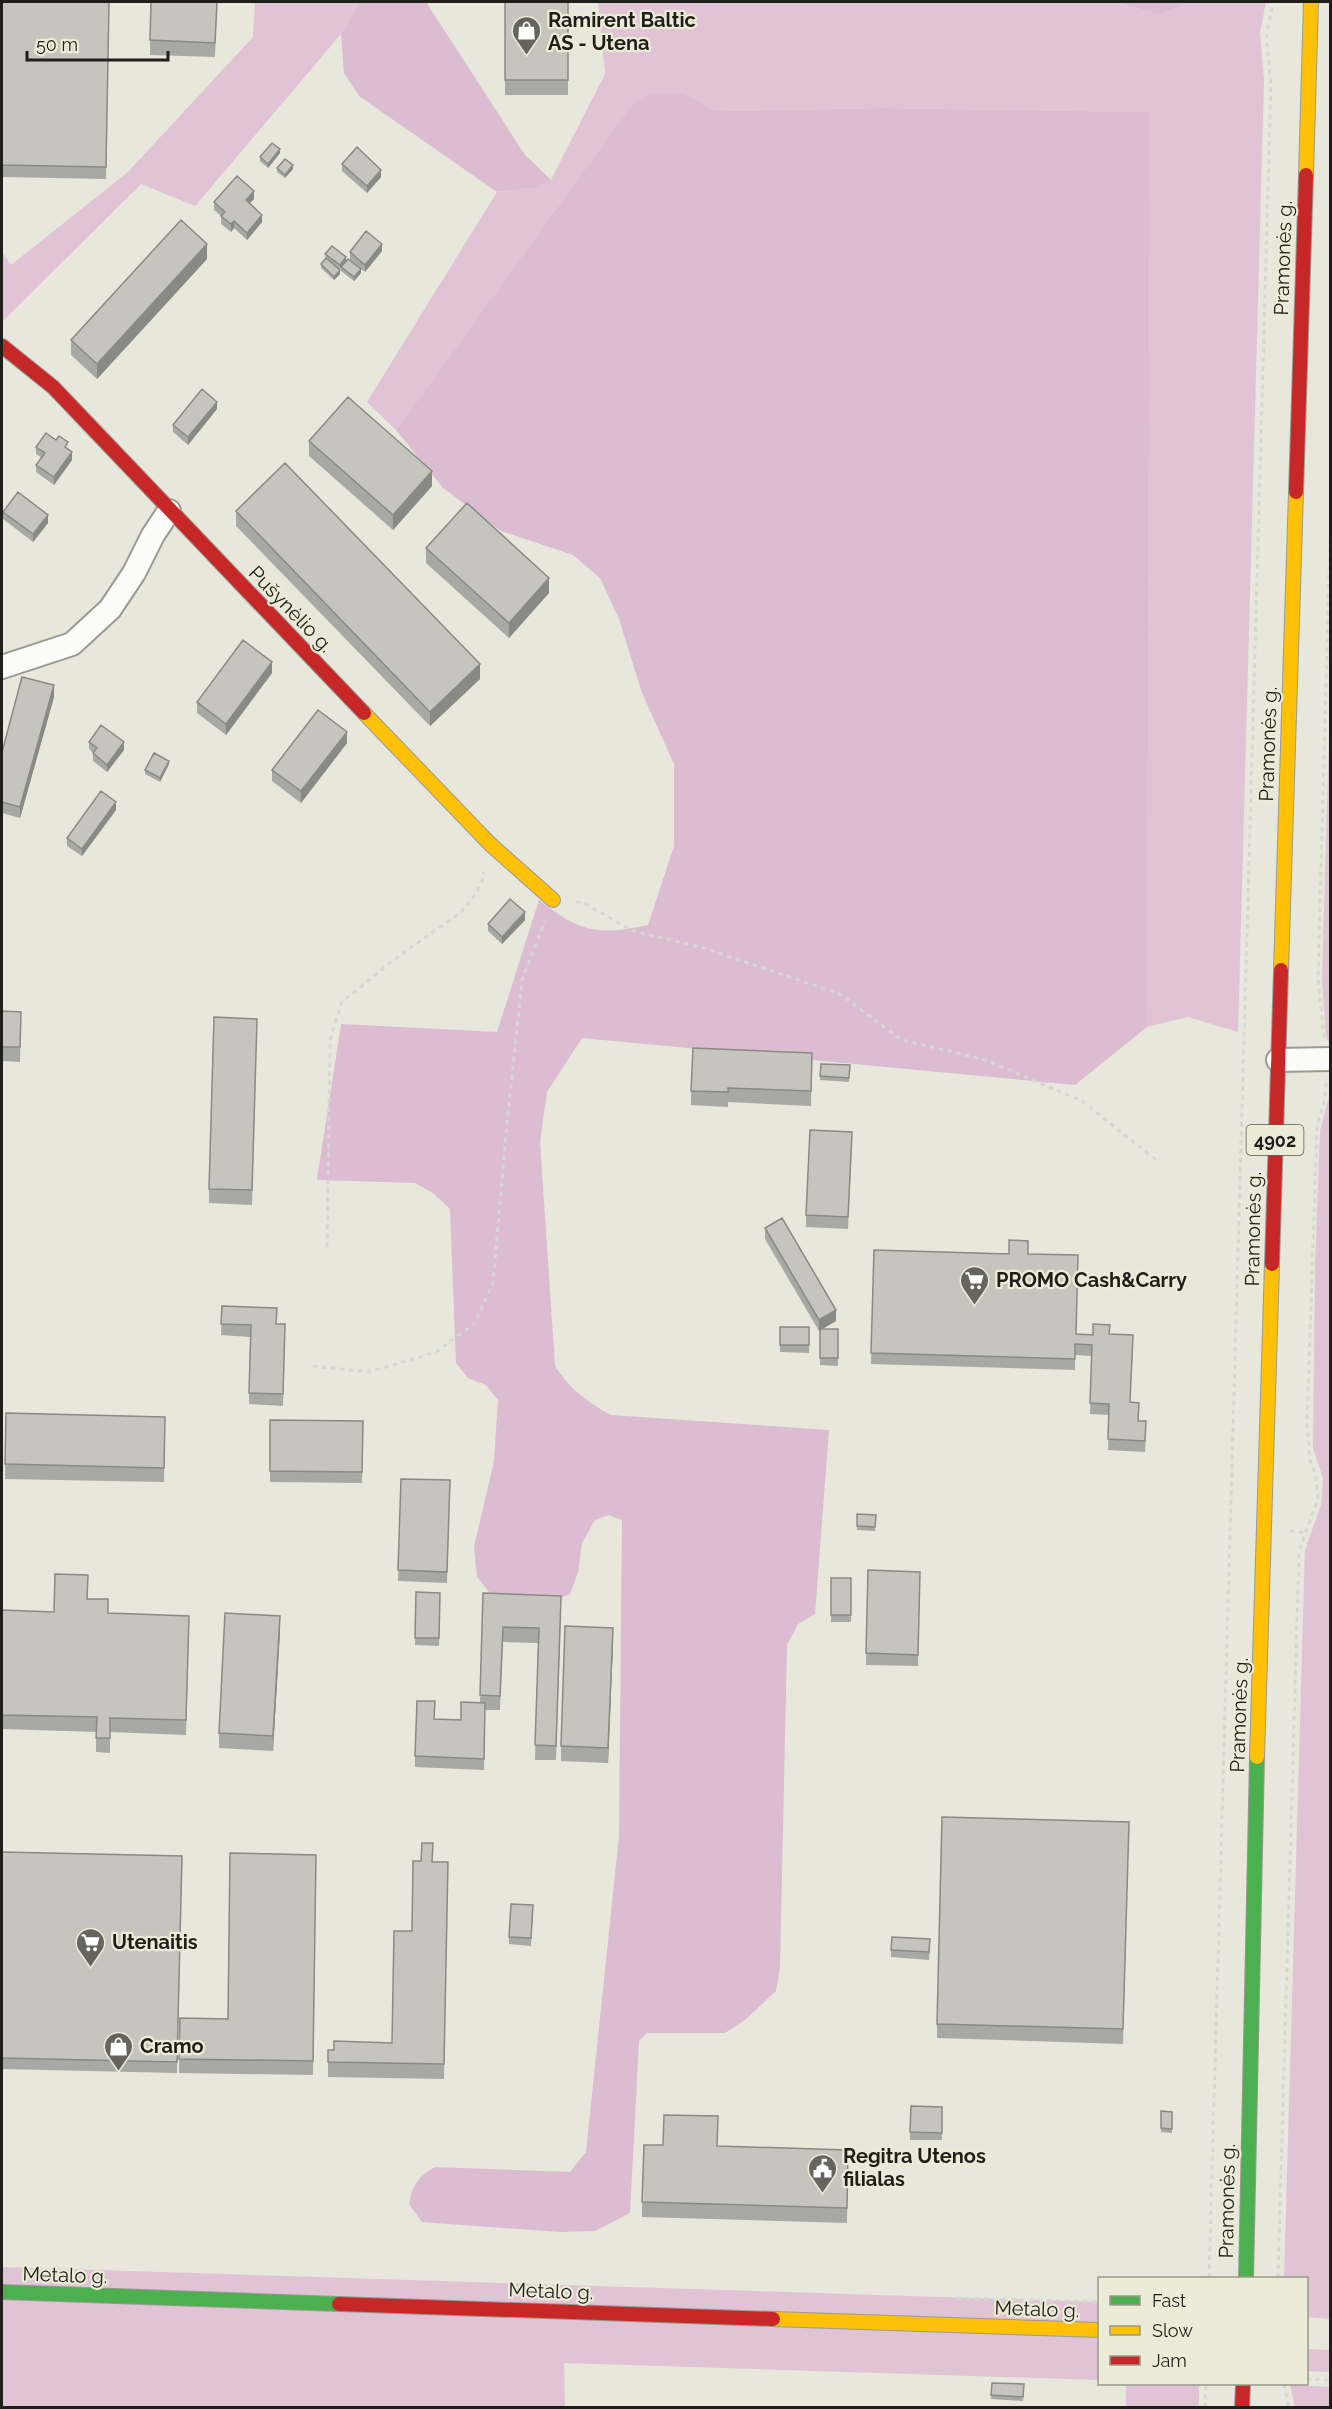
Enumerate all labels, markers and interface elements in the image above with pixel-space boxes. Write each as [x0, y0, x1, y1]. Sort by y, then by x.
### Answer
place label: Ramirent Baltic AS - Utena [548, 8, 696, 55]
shop icon: Ramirent Baltic AS - Utena [511, 15, 543, 57]
scale bar [27, 24, 168, 62]
text: 50 m [36, 34, 78, 55]
street label: Pramonės g. [1269, 200, 1297, 316]
street label: Pušynėlio g. [244, 561, 338, 657]
street label: Pramonės g. [1254, 686, 1282, 802]
road number: 4902 [1246, 1125, 1304, 1155]
street label: Pramonės g. [1240, 1171, 1266, 1287]
supermarket icon: PROMO Cash&Carry [959, 1264, 991, 1306]
place label: PROMO Cash&Carry [996, 1268, 1187, 1292]
street label: Pramonės g. [1225, 1657, 1253, 1773]
supermarket icon: Utenaitis [75, 1926, 107, 1968]
place label: Utenaitis [112, 1930, 198, 1954]
shop icon: Cramo [103, 2030, 135, 2072]
place label: Cramo [140, 2034, 204, 2058]
street label: Pramonės g. [1214, 2143, 1240, 2259]
place label: Regitra Utenos filialas [843, 2144, 986, 2191]
public building icon: Regitra Utenos filialas [806, 2152, 838, 2194]
street label: Metalo g. [22, 2262, 108, 2288]
legend [1098, 2277, 1308, 2385]
street label: Metalo g. [508, 2278, 594, 2304]
text: Fast [1152, 2290, 1186, 2311]
street label: Metalo g. [994, 2296, 1080, 2322]
text: Slow [1152, 2320, 1193, 2341]
text: Jam [1152, 2350, 1187, 2371]

